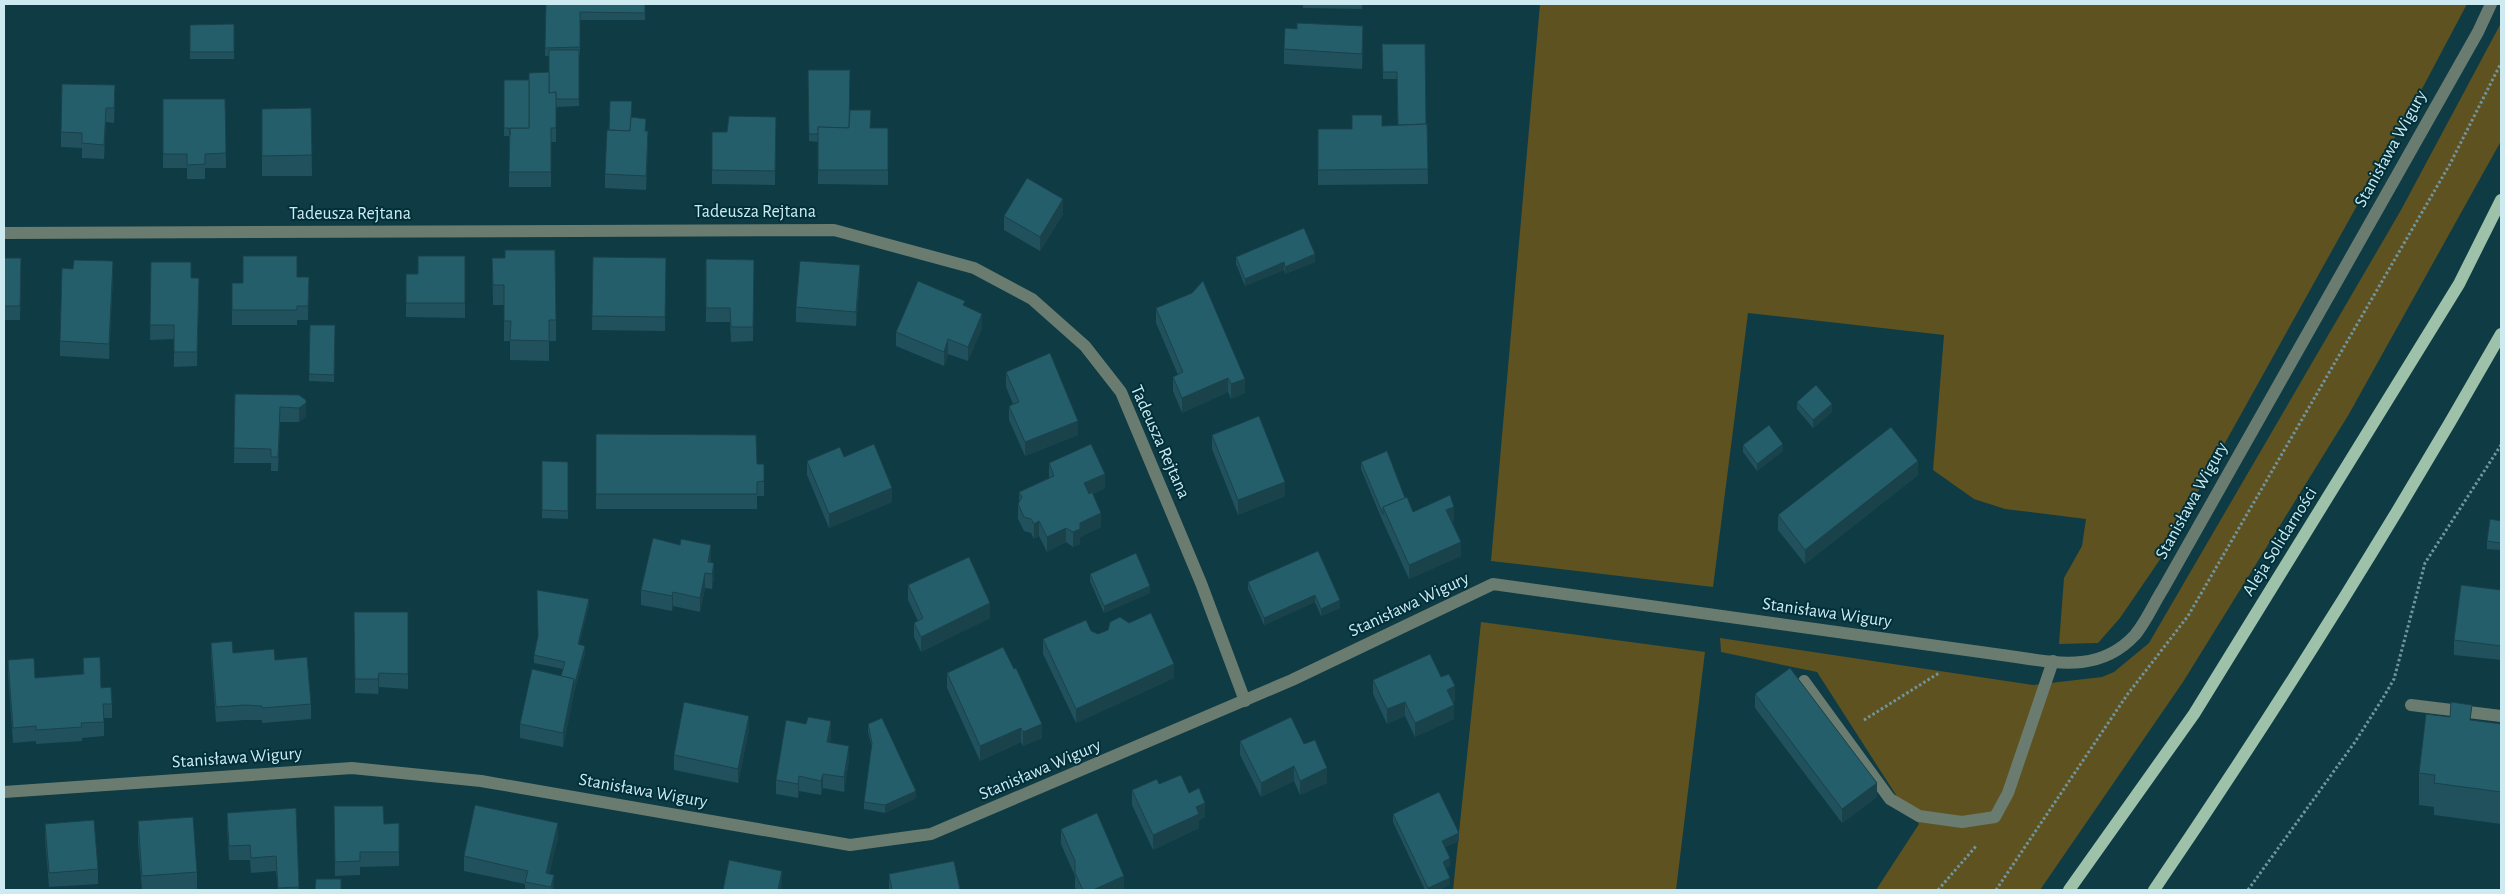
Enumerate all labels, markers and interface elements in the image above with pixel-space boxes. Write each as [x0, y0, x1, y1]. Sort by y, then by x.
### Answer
street label: Stanisława Wigury [2351, 87, 2431, 210]
street label: Tadeusza Rejtana [694, 203, 816, 221]
street label: Tadeusza Rejtana [289, 205, 411, 223]
street label: Tadeusza Rejtana [1127, 383, 1193, 501]
street label: Stanisława Wigury [2152, 439, 2232, 562]
street label: Aleja Solidarności [2239, 485, 2321, 599]
street label: Stanisława Wigury [1346, 569, 1472, 641]
street label: Stanisława Wigury [1761, 595, 1893, 631]
street label: Stanisława Wigury [976, 736, 1104, 804]
street label: Stanisława Wigury [171, 744, 303, 772]
street label: Stanisława Wigury [577, 771, 709, 811]

